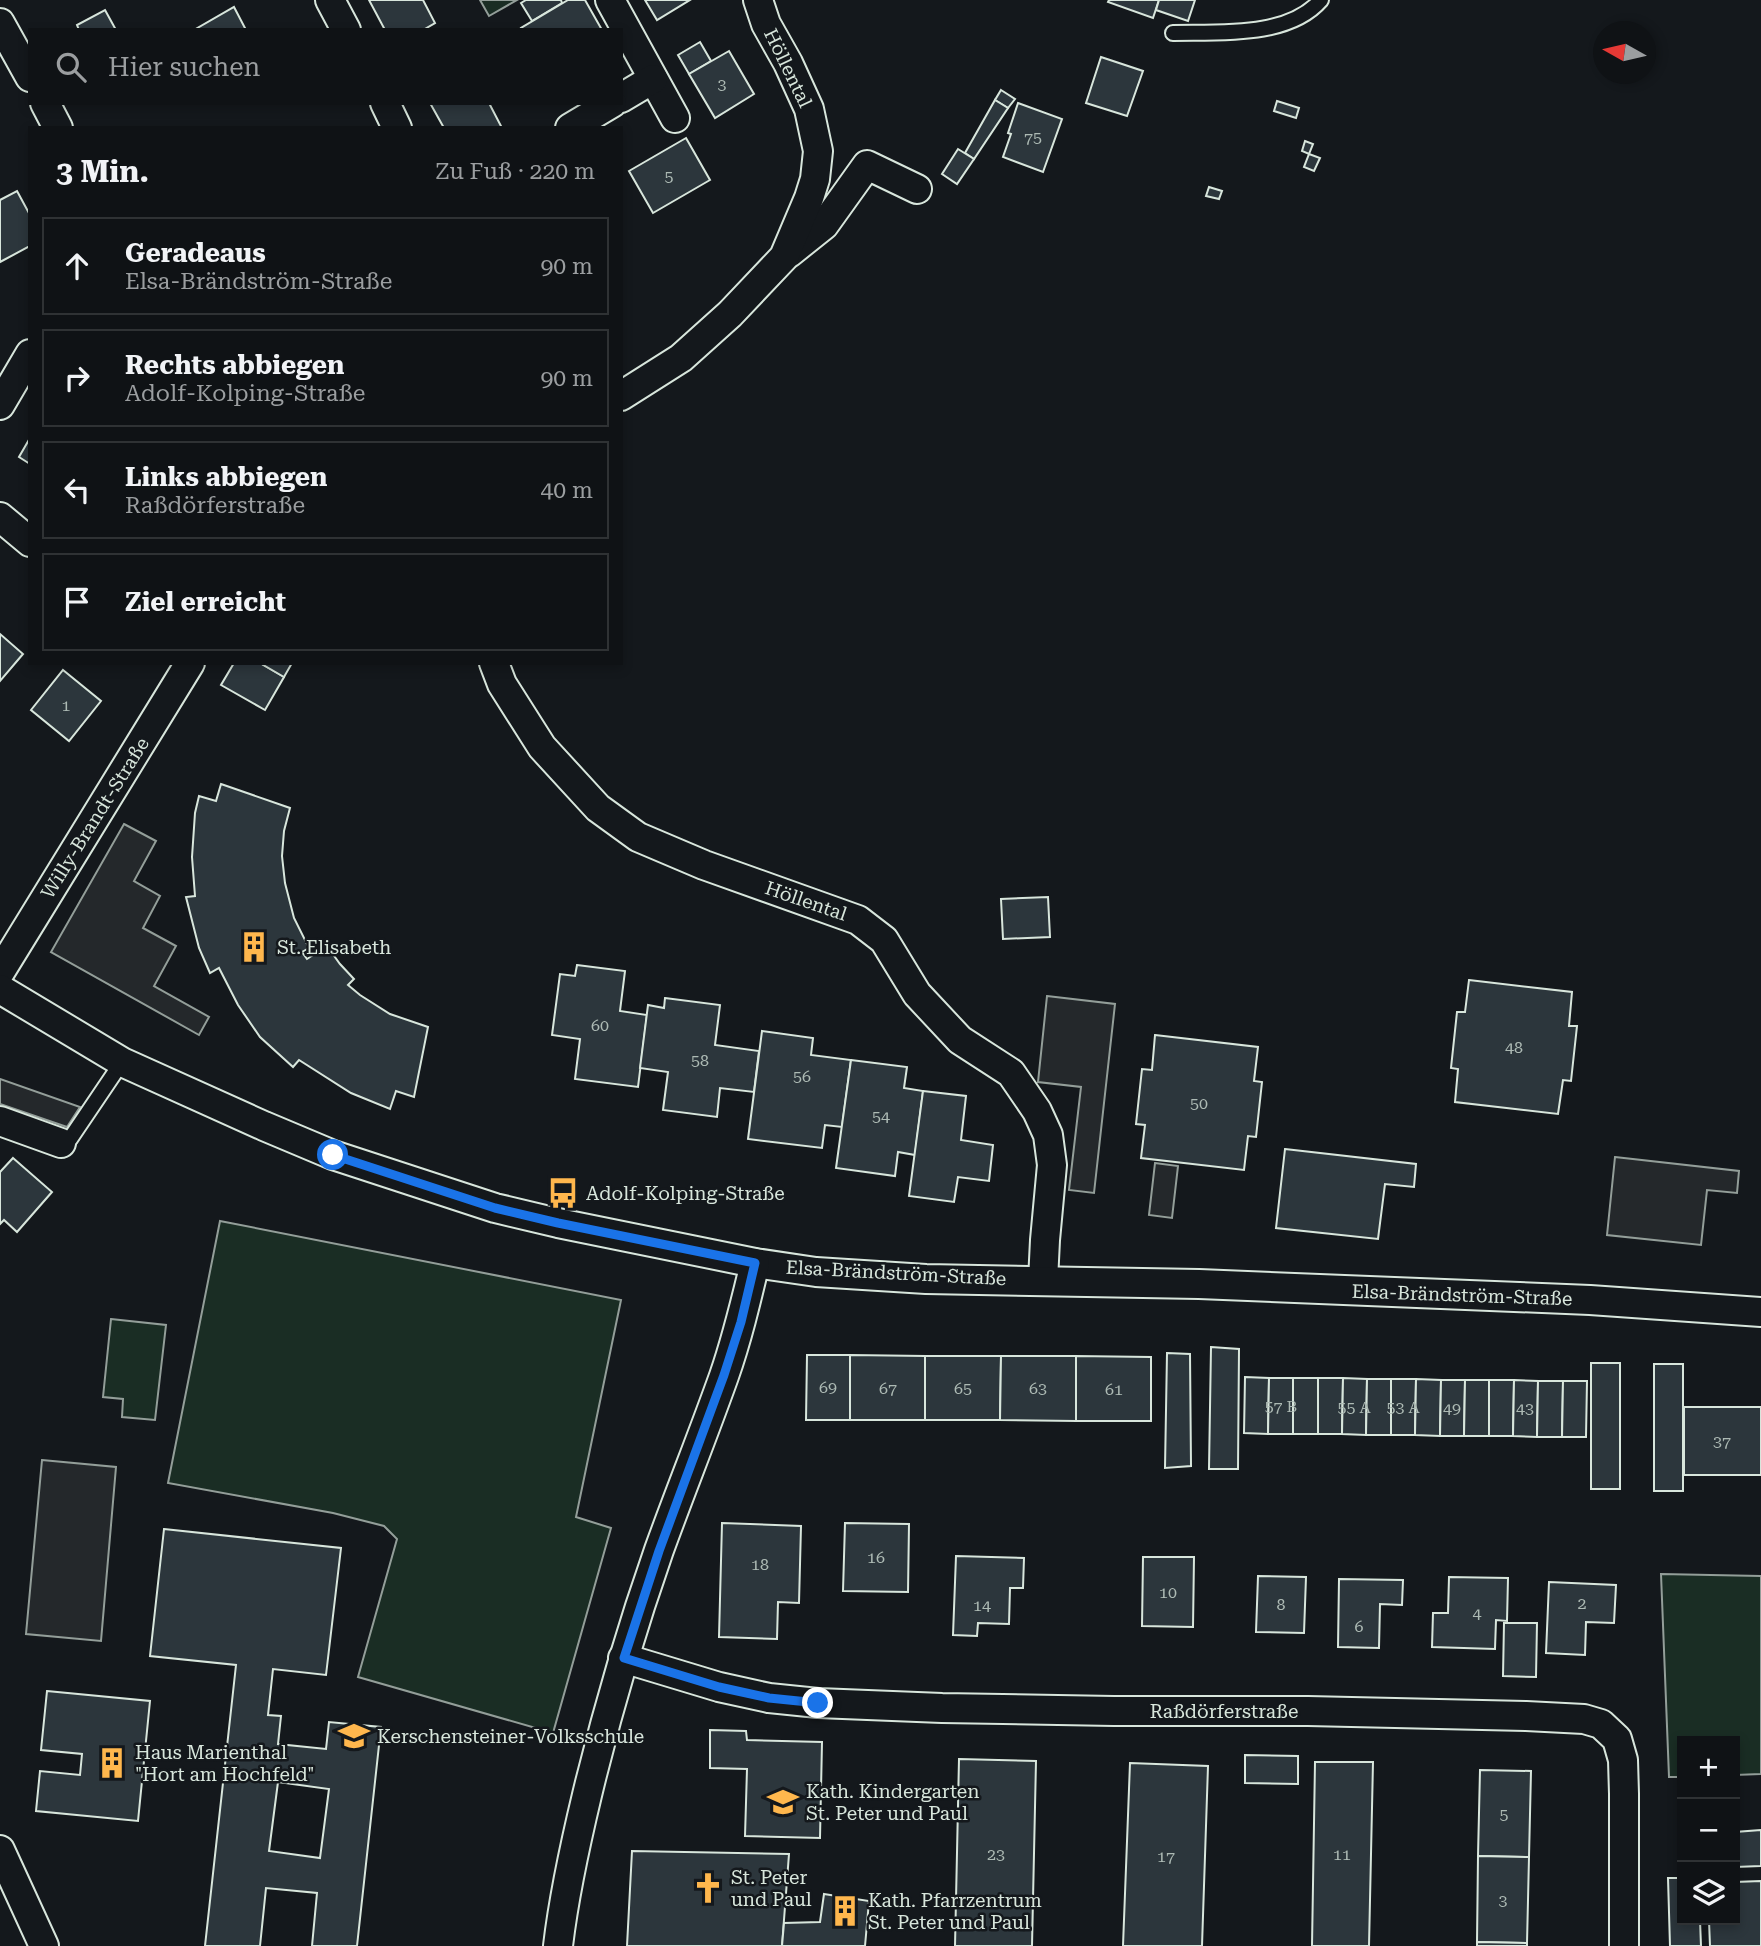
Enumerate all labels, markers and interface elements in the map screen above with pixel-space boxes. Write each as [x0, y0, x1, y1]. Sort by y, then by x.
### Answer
north arrow [1593, 21, 1656, 84]
street label: Höllental [759, 25, 817, 111]
search box [28, 28, 623, 105]
icon: search [52, 48, 90, 86]
text: Hier suchen [108, 52, 260, 82]
house number: 3 [718, 75, 727, 94]
house number: 75 [1024, 128, 1042, 147]
text: 3 Min. [56, 154, 149, 189]
text: Zu Fuß · 220 m [435, 158, 595, 185]
house number: 5 [665, 167, 674, 186]
text: Geradeaus [125, 238, 266, 268]
icon: ahead [58, 247, 96, 285]
text: 90 m [540, 253, 593, 280]
text: Elsa-Brändström-Straße [125, 268, 392, 295]
text: Rechts abbiegen [125, 350, 344, 380]
icon: right [58, 359, 96, 397]
text: 90 m [540, 365, 593, 392]
text: Adolf-Kolping-Straße [125, 380, 365, 407]
text: Links abbiegen [125, 462, 328, 492]
icon: left [58, 471, 96, 509]
text: 40 m [540, 477, 593, 504]
text: Raßdörferstraße [125, 492, 305, 519]
icon: arrive [58, 583, 96, 621]
text: Ziel erreicht [125, 587, 286, 617]
house number: 1 [62, 696, 71, 715]
street label: Willy-Brandt-Straße [36, 733, 154, 903]
street label: Höllental [762, 876, 850, 926]
building icon: St. Elisabeth [237, 930, 271, 964]
place label: St. Elisabeth [277, 936, 391, 959]
house number: 60 [591, 1016, 609, 1035]
house number: 48 [1505, 1038, 1523, 1057]
house number: 58 [691, 1051, 709, 1070]
house number: 56 [793, 1067, 811, 1086]
house number: 50 [1190, 1094, 1208, 1113]
house number: 54 [872, 1107, 890, 1126]
route start [317, 1139, 348, 1170]
bus stop icon: Adolf-Kolping-Straße [546, 1176, 580, 1210]
place label: Adolf-Kolping-Straße [586, 1182, 785, 1205]
street label: Elsa-Brändström-Straße [785, 1256, 1007, 1290]
street label: Elsa-Brändström-Straße [1351, 1280, 1573, 1310]
house number: 69 [819, 1378, 837, 1397]
house number: 67 [879, 1379, 897, 1398]
house number: 65 [954, 1379, 972, 1398]
house number: 63 [1029, 1379, 1047, 1398]
house number: 61 [1105, 1380, 1123, 1399]
house number: 57 B [1265, 1397, 1297, 1416]
house number: 55 A [1337, 1398, 1371, 1417]
house number: 53 A [1386, 1398, 1420, 1417]
house number: 49 [1443, 1399, 1461, 1418]
house number: 43 [1516, 1399, 1534, 1418]
house number: 37 [1713, 1432, 1731, 1451]
house number: 16 [867, 1548, 885, 1567]
house number: 18 [751, 1555, 769, 1574]
house number: 10 [1159, 1583, 1177, 1602]
house number: 2 [1578, 1594, 1587, 1613]
house number: 8 [1277, 1595, 1286, 1614]
house number: 14 [973, 1596, 991, 1615]
house number: 4 [1473, 1604, 1482, 1623]
house number: 6 [1355, 1617, 1364, 1636]
route end [802, 1687, 833, 1718]
street label: Raßdörferstraße [1150, 1700, 1298, 1723]
school or university icon: Kerschensteiner-Volksschule [337, 1719, 371, 1753]
place label: Kerschensteiner-Volksschule [377, 1725, 644, 1748]
map controls [1677, 1736, 1740, 1925]
button: + [1677, 1736, 1740, 1799]
place label: Haus Marienthal "Hort am Hochfeld" [135, 1741, 315, 1786]
building icon: Haus Marienthal "Hort am Hochfeld" [95, 1746, 129, 1780]
place label: Kath. Kindergarten St. Peter und Paul [806, 1780, 979, 1825]
school or university icon: Kath. Kindergarten St. Peter und Paul [766, 1785, 800, 1819]
button: − [1677, 1799, 1740, 1862]
house number: 5 [1500, 1805, 1509, 1824]
house number: 23 [987, 1845, 1005, 1864]
house number: 11 [1333, 1845, 1351, 1864]
house number: 17 [1157, 1847, 1175, 1866]
button: layers [1677, 1862, 1740, 1925]
place label: St. Peter und Paul [731, 1866, 812, 1911]
church icon: St. Peter und Paul [691, 1871, 725, 1905]
place label: Kath. Pfarrzentrum St. Peter und Paul [868, 1889, 1042, 1934]
house number: 3 [1499, 1891, 1508, 1910]
building icon: Kath. Pfarrzentrum St. Peter und Paul [828, 1894, 862, 1928]

